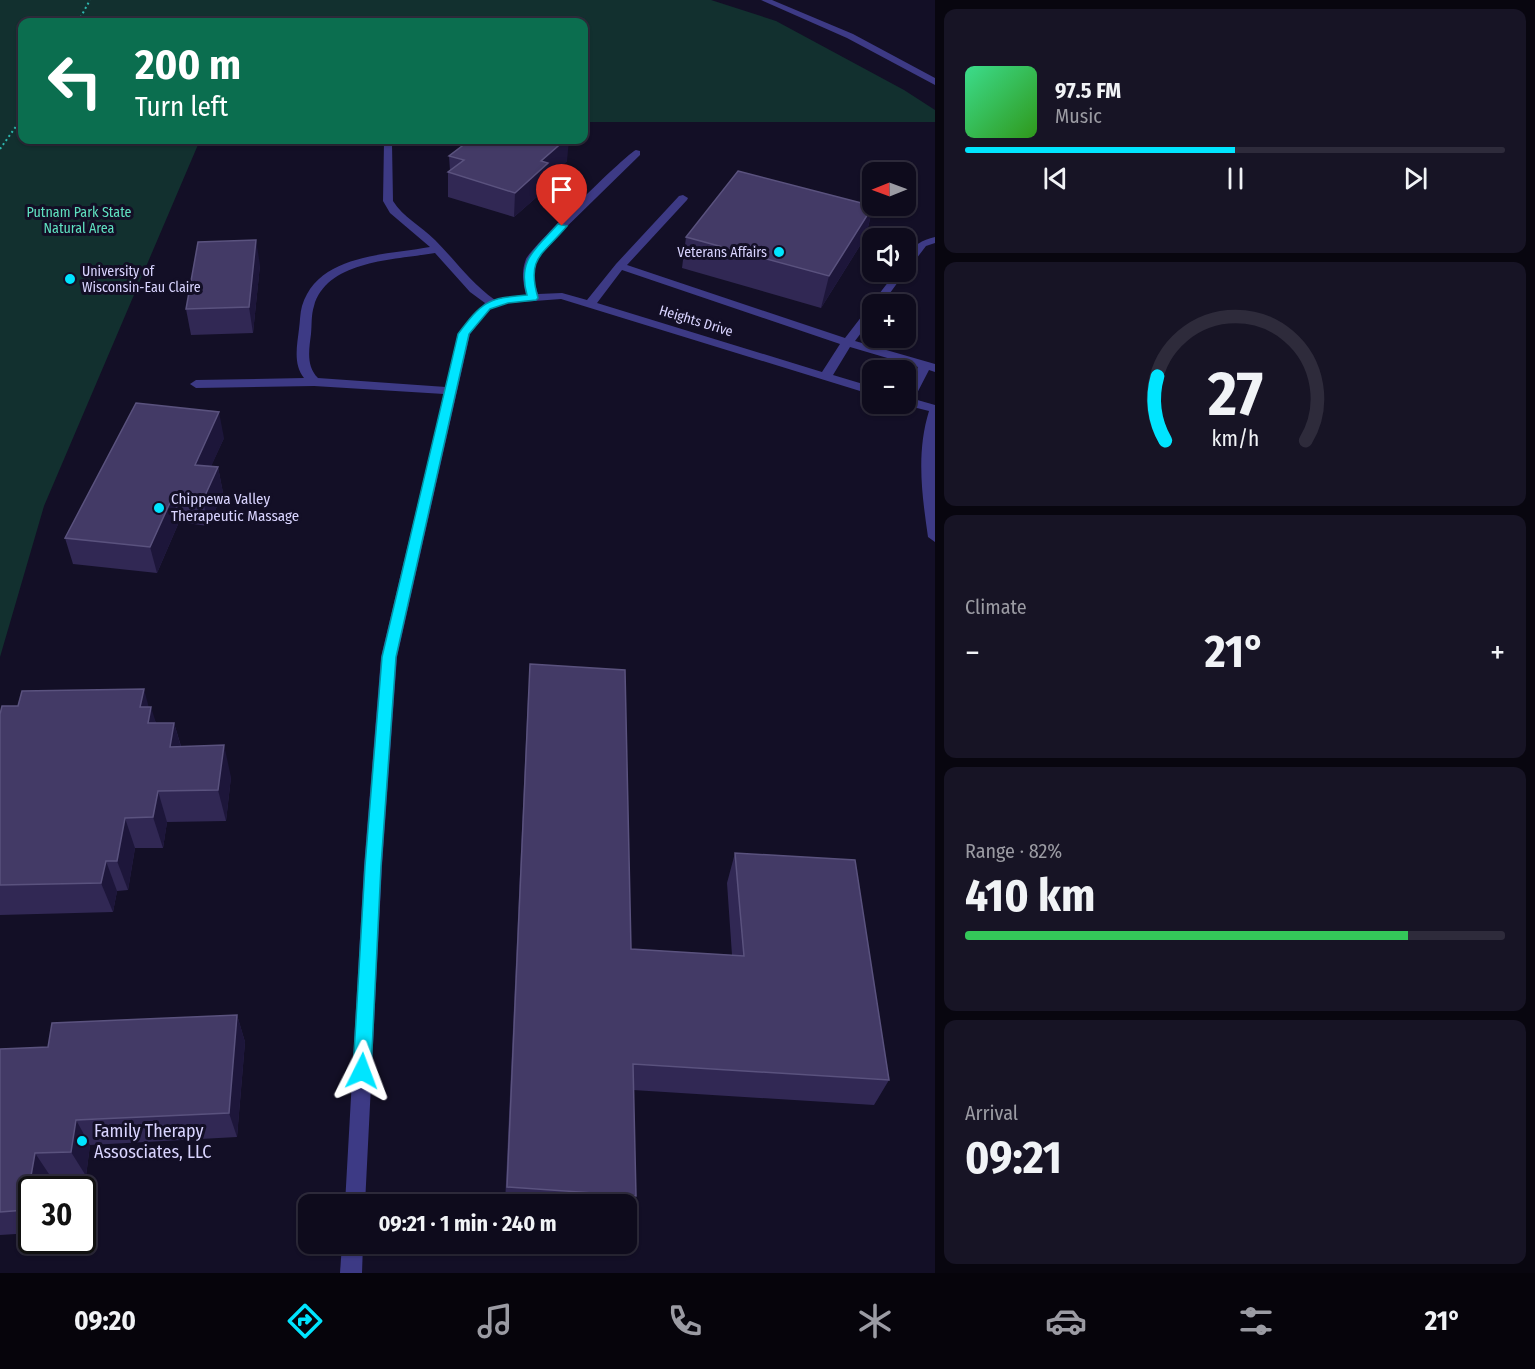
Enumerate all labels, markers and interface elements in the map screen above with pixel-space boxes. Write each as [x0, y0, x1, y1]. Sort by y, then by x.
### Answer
text: 200 m [135, 40, 241, 90]
icon: left [36, 42, 114, 120]
text: 97.5 FM [1055, 77, 1121, 104]
text: Turn left [135, 91, 228, 123]
text: Music [1055, 104, 1102, 128]
north arrow [862, 162, 916, 216]
map controls [862, 162, 916, 414]
icon: previous [1039, 162, 1072, 195]
icon: pause [1219, 162, 1252, 195]
icon: next [1399, 162, 1432, 195]
pin [536, 164, 587, 226]
icon: arrive [545, 173, 578, 206]
park label: Putnam Park State Natural Area [27, 204, 132, 237]
button: sound [862, 228, 916, 282]
place label: Veterans Affairs [677, 244, 767, 261]
marker: Veterans Affairs [772, 245, 786, 259]
place label: University of Wisconsin-Eau Claire [82, 263, 201, 296]
marker: University of Wisconsin-Eau Claire [63, 272, 77, 286]
button: + [862, 294, 916, 348]
street label: Heights Drive [657, 302, 735, 340]
text: 27 [1206, 357, 1263, 432]
button: − [862, 360, 916, 414]
text: km/h [1211, 426, 1259, 452]
place label: Chippewa Valley Therapeutic Massage [171, 490, 299, 525]
marker: Chippewa Valley Therapeutic Massage [152, 501, 166, 515]
text: Climate [965, 595, 1027, 619]
text: 21° [1205, 625, 1265, 679]
text: − [965, 633, 980, 673]
text: + [1490, 633, 1505, 673]
text: Range · 82% [965, 839, 1062, 863]
text: 410 km [965, 869, 1095, 923]
position arrow [330, 1039, 394, 1103]
text: Arrival [965, 1101, 1018, 1125]
place label: Family Therapy Assosciates, LLC [94, 1120, 211, 1163]
text: 09:21 [965, 1131, 1062, 1185]
marker: Family Therapy Assosciates, LLC [75, 1134, 89, 1148]
speed limit sign: 30 [18, 1176, 96, 1254]
text: 09:21 · 1 min · 240 m [378, 1210, 557, 1237]
icon: directions [284, 1300, 326, 1342]
icon: music [474, 1300, 516, 1342]
icon: phone [664, 1300, 706, 1342]
icon: climate [854, 1300, 896, 1342]
icon: car [1045, 1300, 1087, 1342]
icon: filters [1235, 1300, 1277, 1342]
text: 09:20 [74, 1305, 136, 1337]
text: 21° [1425, 1305, 1461, 1337]

